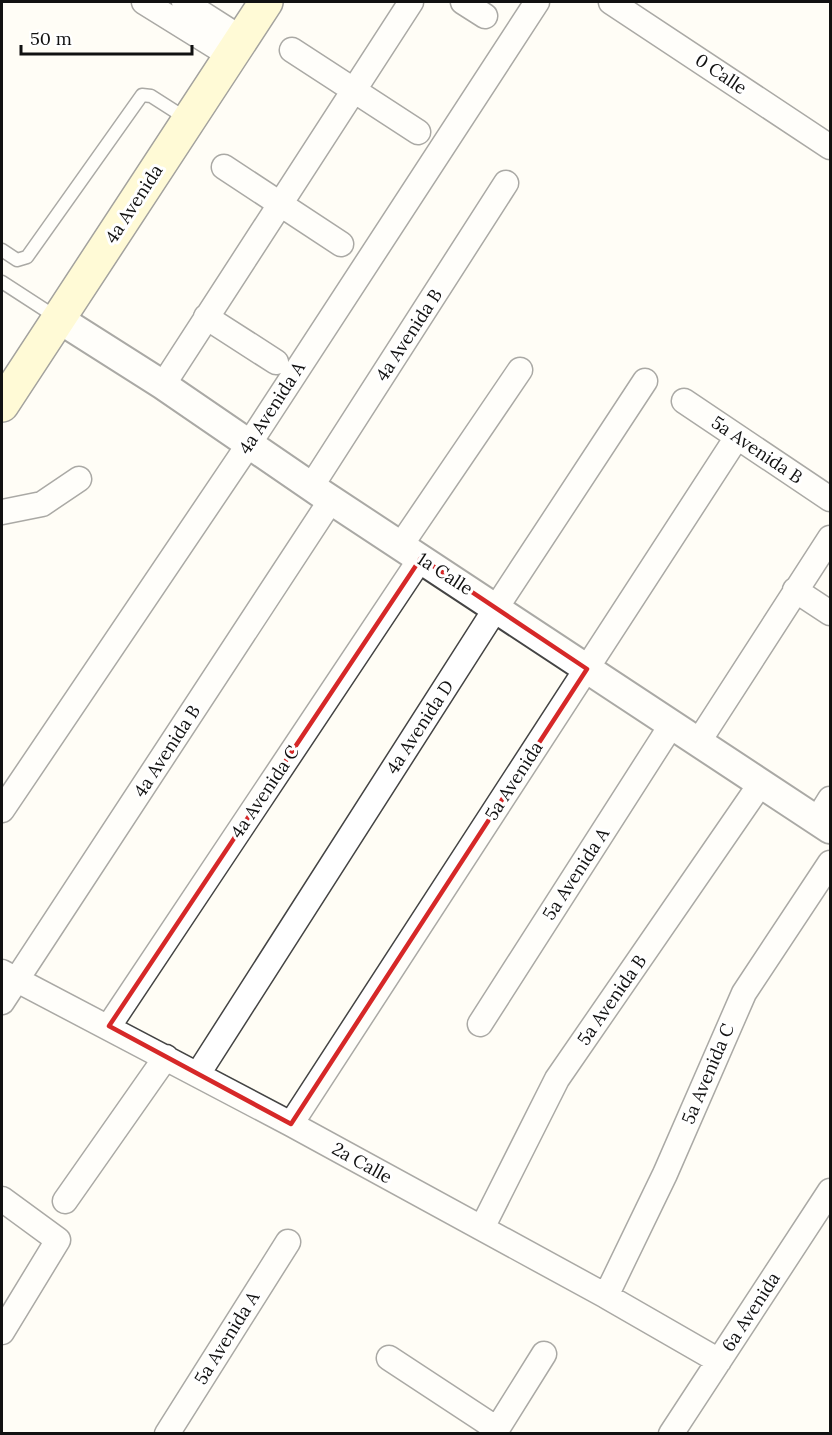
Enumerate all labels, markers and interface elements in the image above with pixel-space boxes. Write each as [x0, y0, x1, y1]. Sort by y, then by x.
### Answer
scale bar [21, 18, 192, 56]
text: 50 m [30, 27, 72, 50]
street label: 0 Calle [691, 48, 752, 99]
street label: 4a Avenida [100, 160, 168, 248]
street label: 4a Avenida B [370, 284, 447, 385]
street label: 4a Avenida A [233, 357, 310, 458]
street label: 5a Avenida B [707, 411, 807, 489]
street label: 1a Calle [413, 547, 478, 600]
street label: 4a Avenida D [381, 675, 459, 778]
street label: 4a Avenida B [128, 700, 205, 801]
street label: 5a Avenida [480, 737, 548, 825]
street label: 4a Avenida C [225, 741, 304, 842]
street label: 5a Avenida A [537, 823, 614, 924]
street label: 5a Avenida B [572, 950, 651, 1050]
street label: 5a Avenida C [676, 1020, 739, 1127]
street label: 2a Calle [328, 1137, 397, 1189]
street label: 6a Avenida [716, 1268, 785, 1356]
street label: 5a Avenida A [189, 1286, 265, 1389]

